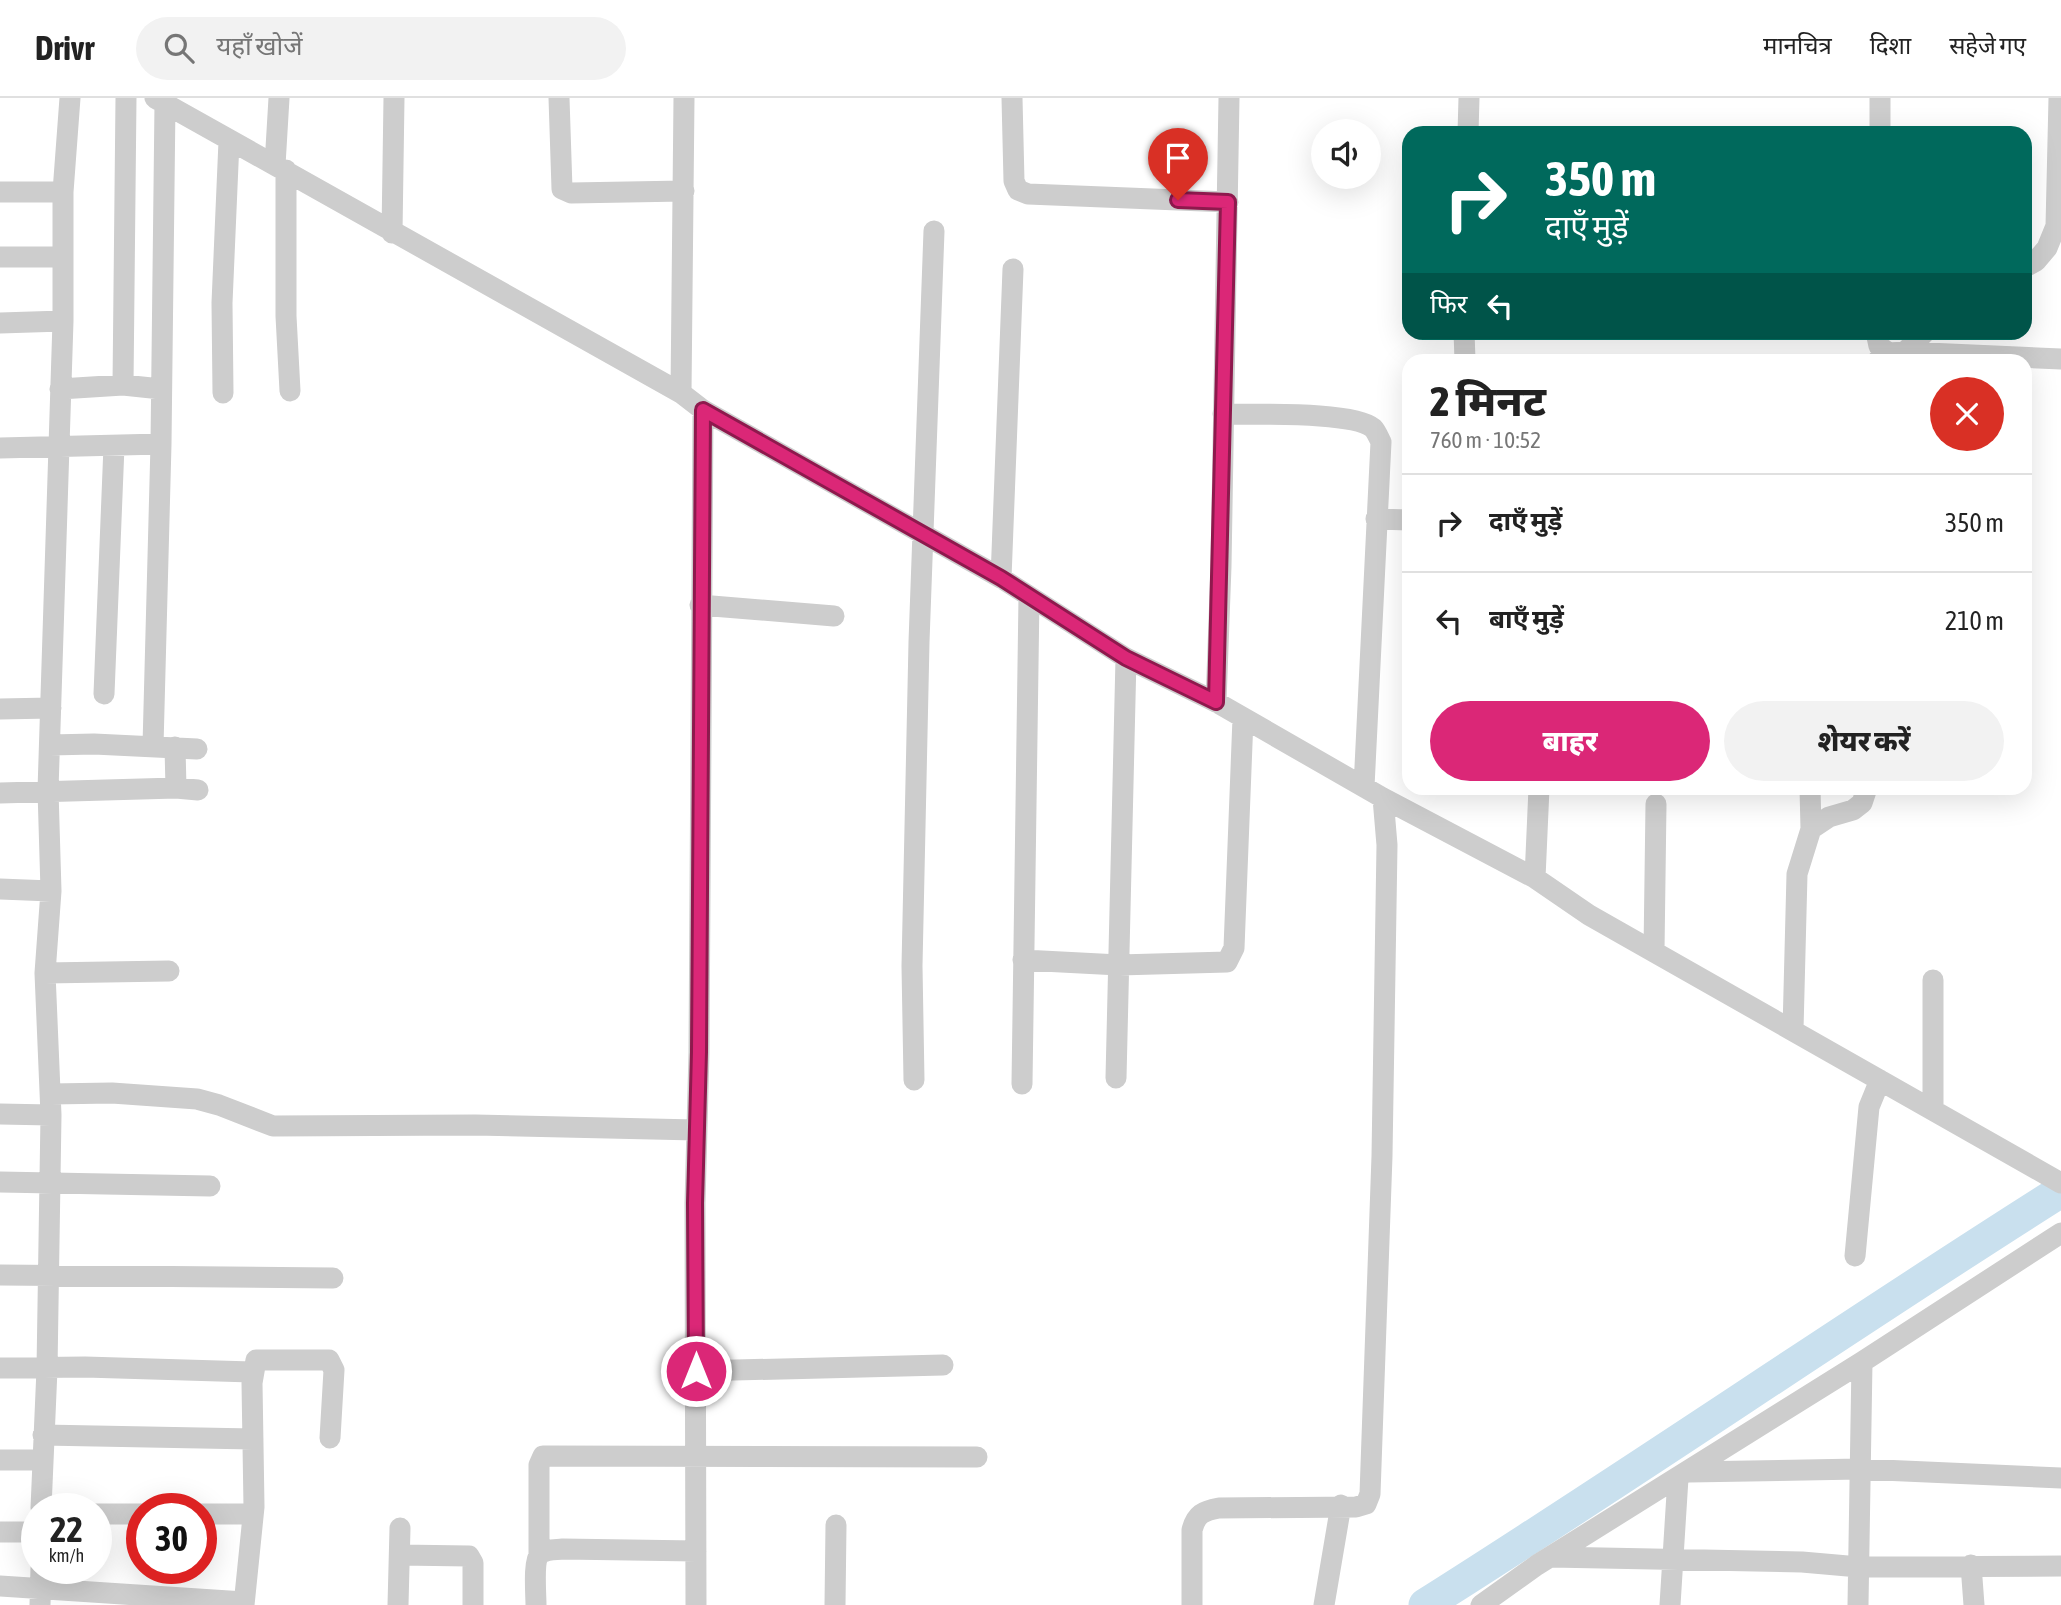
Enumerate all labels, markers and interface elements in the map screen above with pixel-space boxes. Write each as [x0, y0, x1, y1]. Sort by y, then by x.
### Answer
search box [136, 17, 626, 80]
text: Drivr [35, 29, 94, 67]
icon: search [160, 29, 198, 67]
text: यहाँ खोजें [216, 31, 303, 61]
text: मानचित्र [1763, 32, 1832, 59]
text: दिशा [1870, 32, 1911, 59]
text: सहेजे गए [1949, 32, 2026, 59]
map controls [1311, 119, 1381, 189]
button: sound [1311, 119, 1381, 189]
pin [1148, 128, 1208, 200]
icon: arrive [1159, 139, 1197, 177]
text: 350 m [1545, 150, 1656, 206]
icon: right [1430, 154, 1521, 245]
text: दाएँ मुड़ें [1545, 208, 1629, 245]
icon: left [1481, 287, 1519, 325]
text: फिर [1430, 289, 1467, 319]
text: 2 मिनट [1430, 377, 1546, 425]
button: close [1930, 377, 2004, 451]
text: 760 m · 10:52 [1430, 427, 1541, 453]
icon: right [1430, 504, 1468, 542]
text: दाएँ मुड़ें [1489, 506, 1562, 536]
text: 350 m [1945, 508, 2004, 538]
icon: left [1430, 602, 1468, 640]
text: बाएँ मुड़ें [1489, 604, 1564, 634]
text: 210 m [1945, 606, 2004, 636]
button: बाहर [1430, 701, 1710, 781]
button: शेयर करें [1724, 701, 2004, 781]
position arrow [659, 1334, 733, 1408]
speed limit sign: 30 [126, 1493, 217, 1584]
text: 22 [50, 1509, 83, 1549]
text: km/h [49, 1545, 84, 1566]

